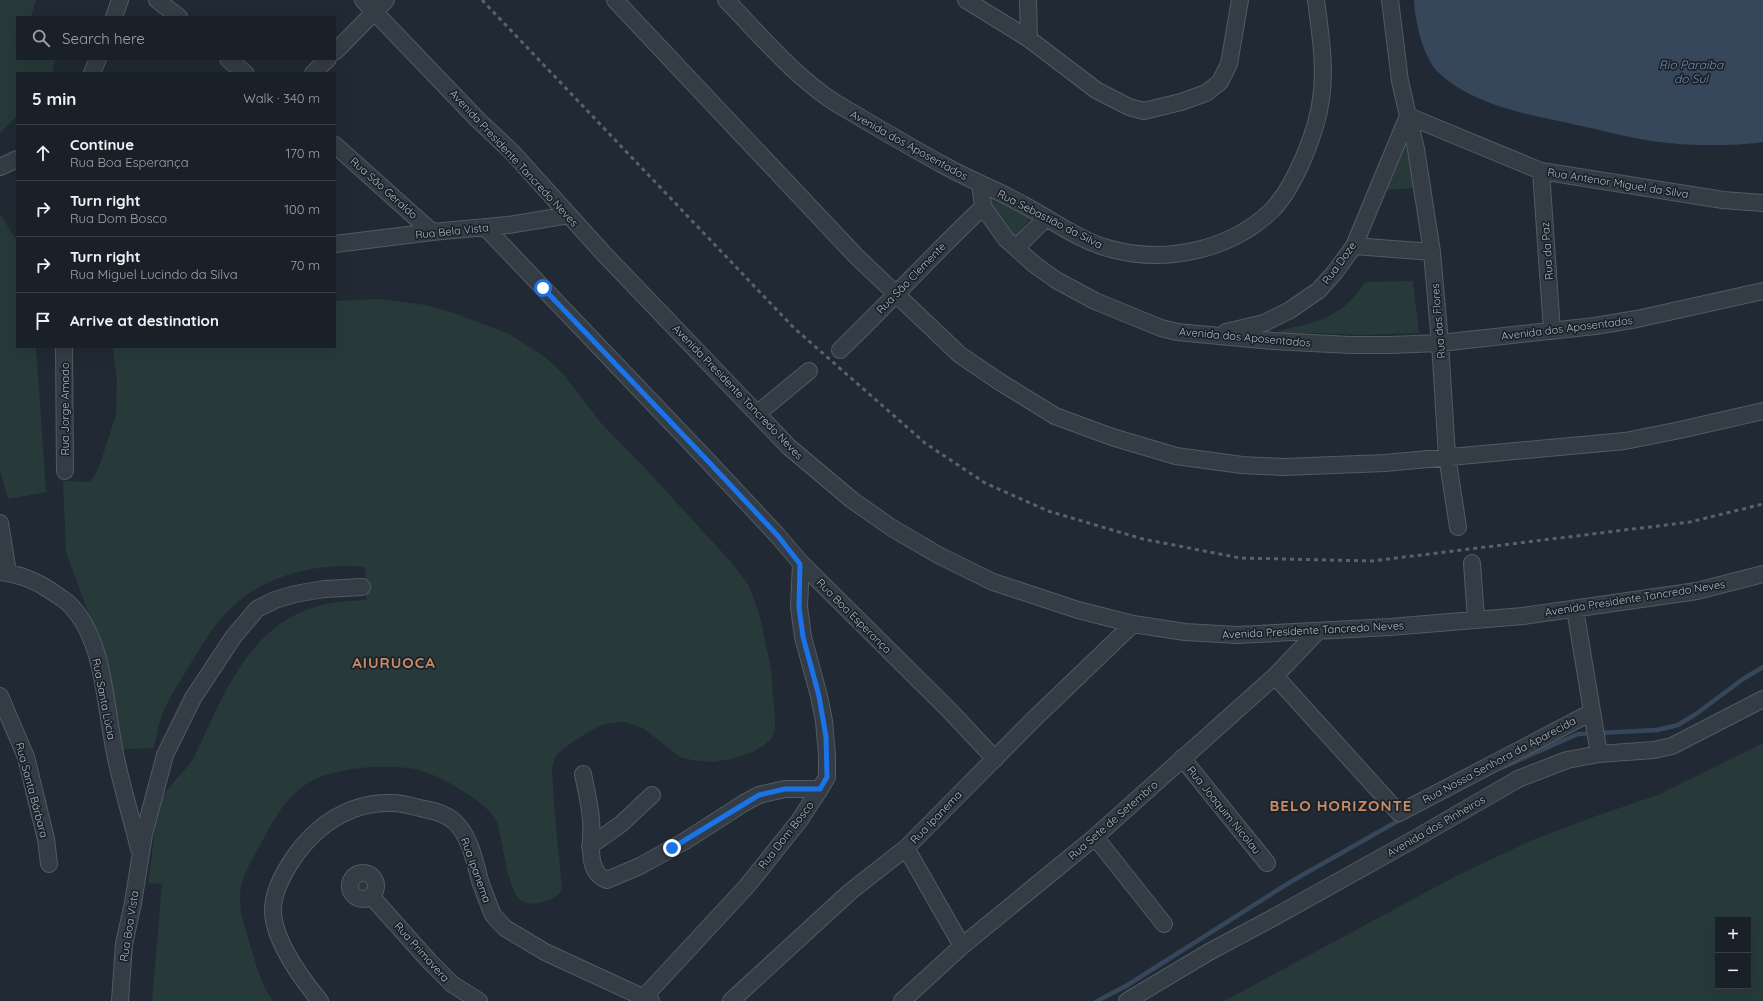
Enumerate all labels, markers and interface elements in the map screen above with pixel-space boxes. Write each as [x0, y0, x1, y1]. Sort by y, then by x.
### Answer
search box [16, 16, 336, 60]
icon: search [30, 27, 52, 49]
text: Search here [62, 29, 145, 48]
water label: Rio Paraiba do Sul [1659, 57, 1724, 86]
street label: Avenida Presidente Tancredo Neves [447, 87, 581, 229]
text: 5 min [32, 88, 76, 109]
text: Walk · 340 m [243, 90, 320, 106]
street label: Avenida dos Aposentados [848, 107, 970, 183]
text: Continue [70, 135, 134, 154]
icon: ahead [32, 142, 54, 164]
text: 170 m [285, 145, 320, 161]
text: Rua Boa Esperança [70, 154, 189, 170]
street label: Rua São Geraldo [347, 154, 421, 222]
street label: Rua Antenor Miguel da Silva [1546, 165, 1690, 201]
street label: Rua Sebastião da Silva [995, 186, 1105, 252]
text: Turn right [70, 191, 141, 210]
icon: right [32, 198, 54, 220]
text: 100 m [284, 201, 320, 217]
text: Rua Dom Bosco [70, 210, 167, 226]
street label: Rua Bela Vista [414, 220, 490, 242]
street label: Rua da Paz [1538, 222, 1556, 280]
street label: Rua São Clemente [873, 239, 949, 317]
street label: Rua Doze [1319, 239, 1359, 287]
text: Turn right [70, 247, 141, 266]
icon: right [32, 254, 54, 276]
text: 70 m [290, 257, 320, 273]
text: Rua Miguel Lucindo da Silva [70, 266, 238, 282]
route start [534, 279, 552, 297]
street label: Rua das Flores [1428, 283, 1448, 359]
icon: arrive [32, 310, 54, 332]
text: Arrive at destination [70, 311, 219, 330]
street label: Avenida dos Aposentados [1500, 313, 1634, 343]
street label: Avenida Presidente Tancredo Neves [670, 322, 806, 462]
street label: Avenida dos Aposentados [1178, 324, 1312, 350]
street label: Rua Jorge Amado [58, 362, 72, 456]
street label: Rua Boa Esperança [814, 576, 894, 656]
street label: Avenida Presidente Tancredo Neves [1544, 577, 1726, 619]
street label: Avenida Presidente Tancredo Neves [1222, 618, 1404, 642]
district label: AIURUOCA [352, 653, 436, 672]
street label: Rua Santa Lúcia [89, 657, 119, 741]
street label: Rua Nossa Senhora da Aparecida [1420, 714, 1578, 806]
street label: Rua Santa Bárbara [13, 741, 51, 839]
street label: Rua Joaquim Nicolau [1184, 763, 1264, 857]
street label: Rua Sete de Setembro [1065, 777, 1161, 863]
street label: Rua Ipanema [907, 787, 965, 847]
street label: Avenida dos Pinheiros [1384, 792, 1488, 860]
district label: BELO HORIZONTE [1270, 796, 1412, 815]
street label: Rua Dom Bosco [755, 798, 817, 872]
street label: Rua Ipanema [458, 835, 494, 905]
route end [663, 839, 681, 857]
street label: Rua Boa Vista [116, 889, 142, 963]
map controls [1715, 917, 1751, 989]
button: + [1715, 917, 1751, 953]
street label: Rua Primavera [391, 919, 453, 985]
button: − [1715, 953, 1751, 989]

